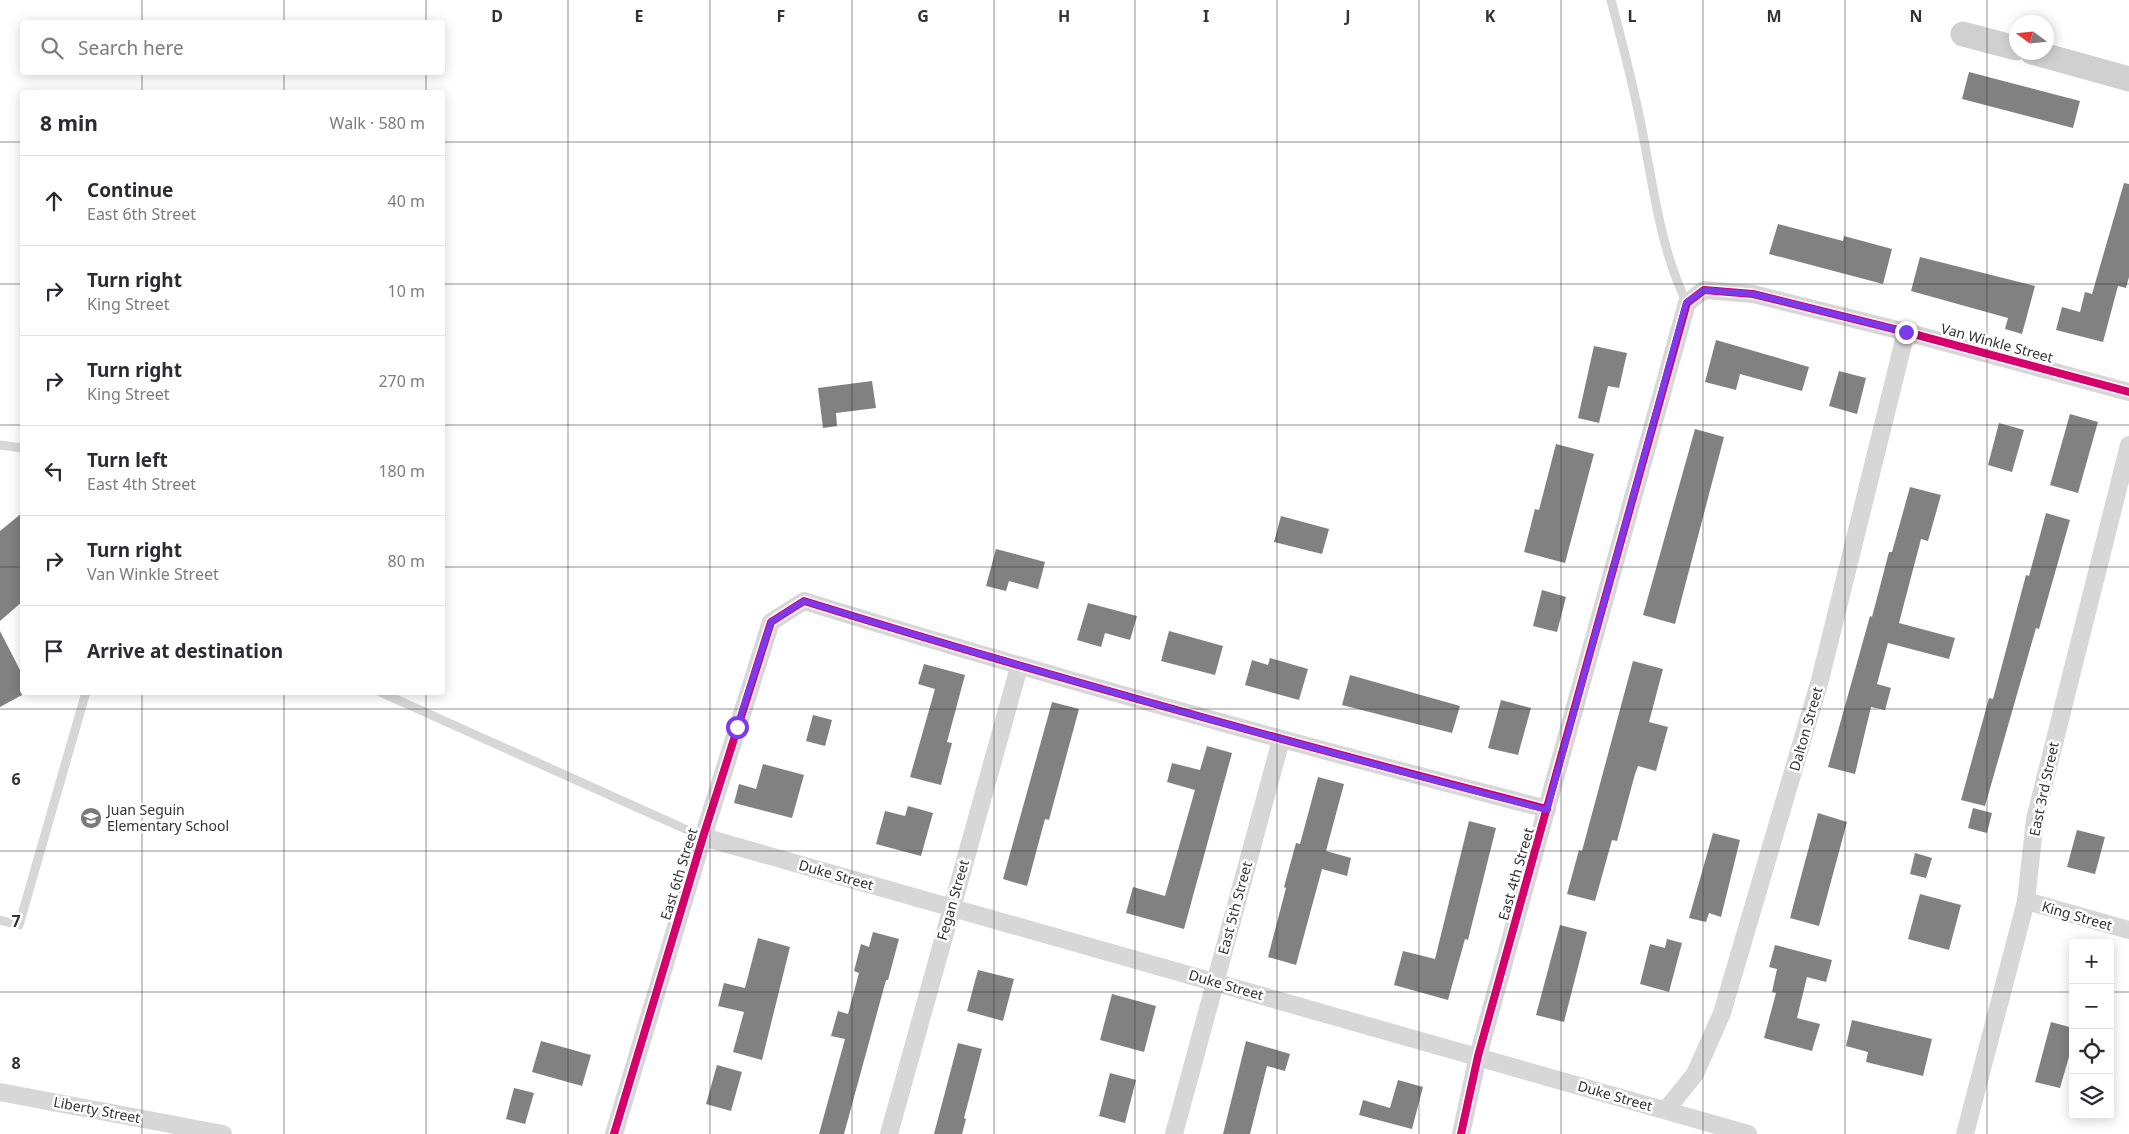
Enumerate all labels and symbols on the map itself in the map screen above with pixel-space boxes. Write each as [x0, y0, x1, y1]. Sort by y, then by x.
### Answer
text: D [491, 5, 503, 27]
text: E [635, 5, 644, 27]
text: F [777, 5, 785, 27]
text: G [917, 5, 929, 27]
text: H [1058, 5, 1070, 27]
text: I [1203, 5, 1209, 27]
text: J [1343, 5, 1351, 27]
text: K [1485, 5, 1496, 27]
text: L [1628, 5, 1637, 27]
text: M [1766, 5, 1782, 27]
text: N [1909, 5, 1923, 27]
north arrow [2009, 15, 2054, 60]
street label: Van Winkle Street [1939, 318, 2055, 367]
route end [1895, 321, 1918, 344]
street label: Dalton Street [1784, 685, 1827, 773]
route start [726, 716, 749, 739]
street label: East 3rd Street [2024, 740, 2063, 838]
text: 6 [11, 768, 21, 790]
place label: Juan Seguin Elementary School [105, 800, 229, 835]
school or university icon: Juan Seguin Elementary School [79, 806, 103, 830]
street label: East 6th Street [655, 825, 702, 922]
street label: East 4th Street [1493, 825, 1538, 922]
street label: Duke Street [797, 855, 876, 894]
street label: Fegan Street [932, 857, 973, 942]
street label: East 5th Street [1213, 859, 1256, 956]
street label: King Street [2040, 896, 2114, 935]
text: 7 [11, 910, 21, 932]
street label: Duke Street [1187, 965, 1266, 1004]
text: 8 [11, 1052, 21, 1074]
street label: Duke Street [1576, 1076, 1655, 1115]
street label: Liberty Street [52, 1092, 142, 1127]

